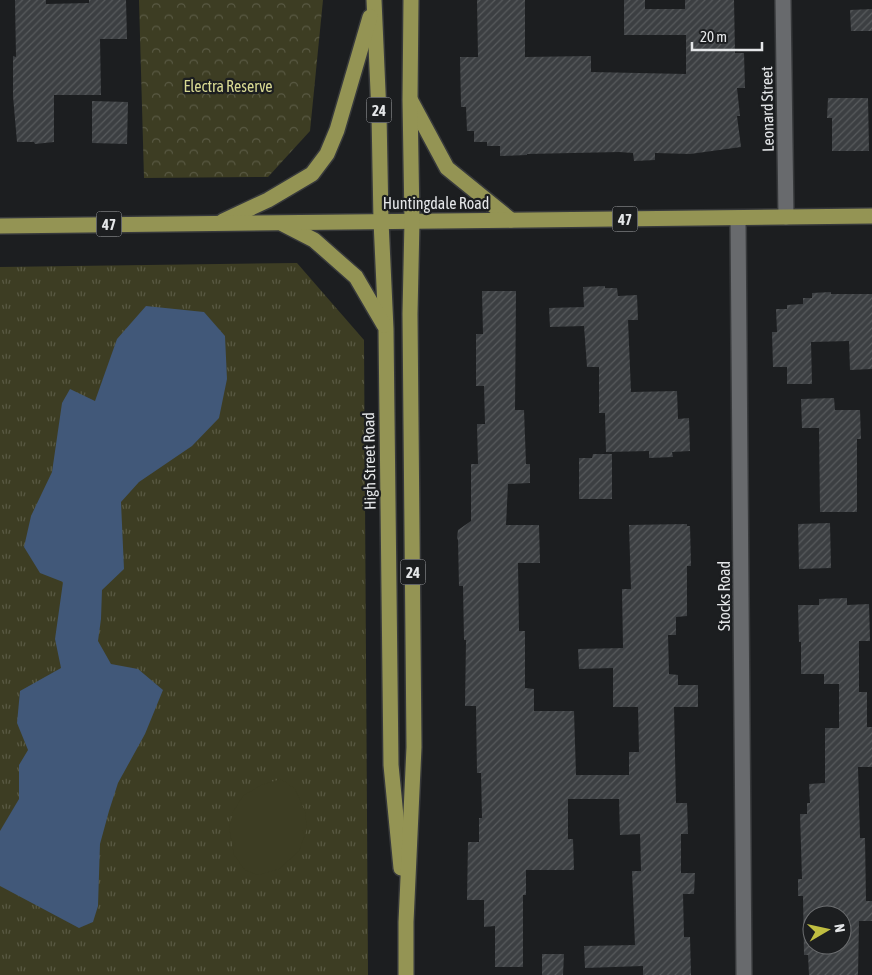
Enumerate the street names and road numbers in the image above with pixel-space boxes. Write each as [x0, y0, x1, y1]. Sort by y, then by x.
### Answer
street label: Leonard Street [757, 66, 777, 152]
road number: 24 [366, 98, 392, 122]
street label: Huntingdale Road [383, 194, 489, 213]
road number: 47 [612, 206, 638, 232]
road number: 47 [96, 212, 122, 236]
street label: High Street Road [359, 412, 380, 510]
road number: 24 [400, 560, 426, 584]
street label: Stocks Road [715, 561, 733, 631]

